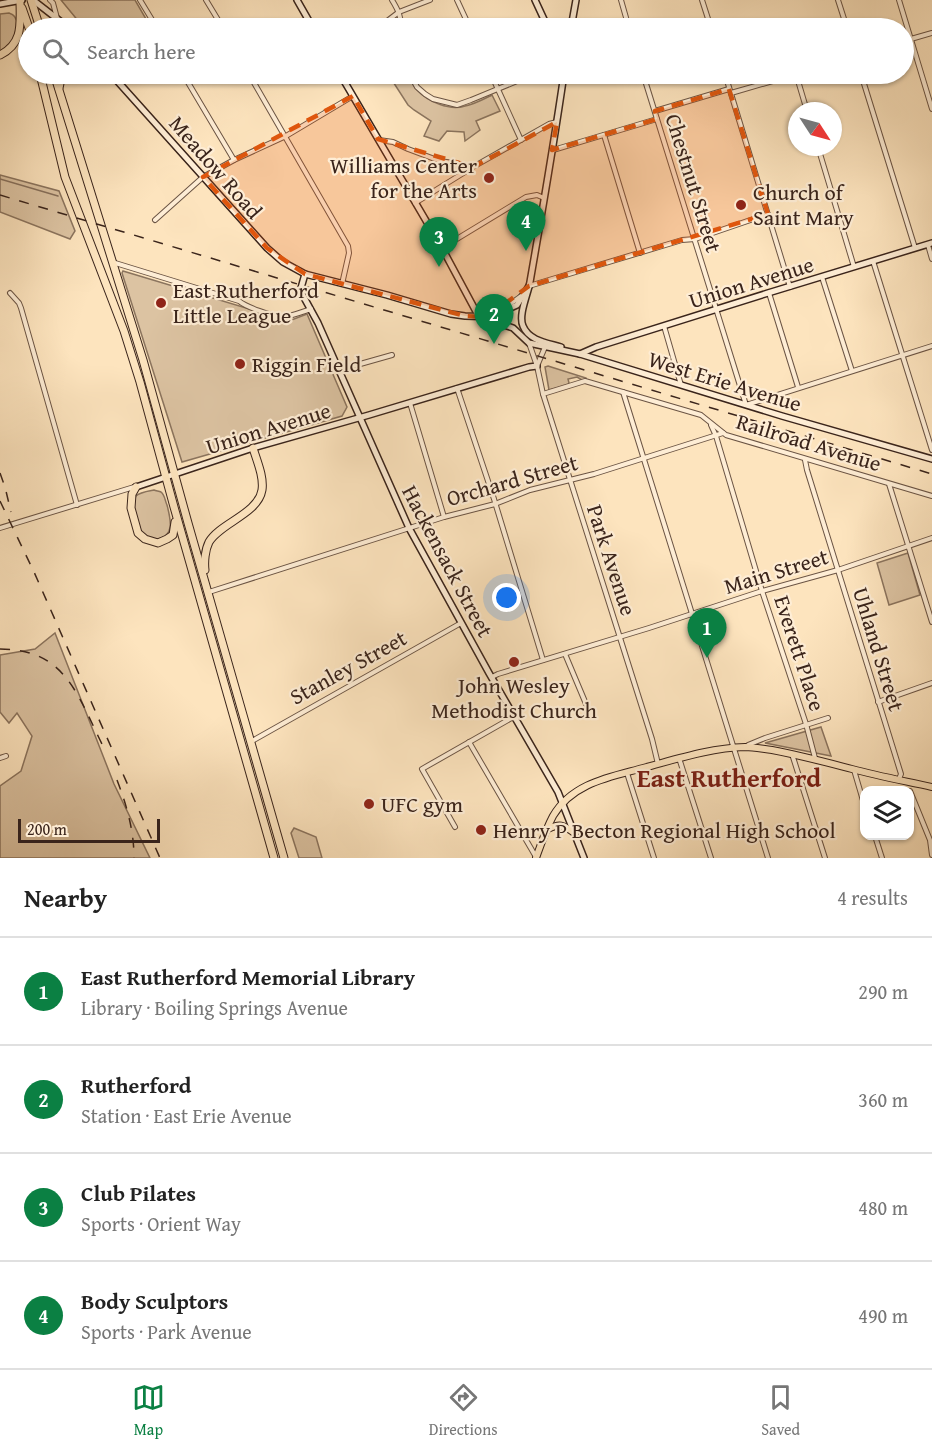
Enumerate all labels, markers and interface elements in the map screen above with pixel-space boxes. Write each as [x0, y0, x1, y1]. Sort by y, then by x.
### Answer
search box [18, 18, 914, 84]
icon: search [39, 35, 72, 68]
text: Search here [87, 35, 196, 67]
north arrow [788, 102, 842, 156]
street label: Meadow Road [162, 108, 270, 226]
street label: Chestnut Street [658, 110, 730, 257]
place label: Williams Center for the Arts [330, 149, 477, 206]
marker: Williams Center for the Arts [482, 171, 496, 185]
place label: Church of Saint Mary [753, 176, 854, 233]
marker: Church of Saint Mary [734, 198, 748, 212]
pin: 4 [506, 202, 546, 251]
pin: 3 [420, 218, 458, 267]
street label: Union Avenue [685, 248, 817, 316]
place label: East Rutherford Little League [173, 274, 319, 331]
pin: 2 [474, 294, 514, 344]
marker: East Rutherford Little League [154, 296, 168, 310]
street label: West Erie Avenue [644, 343, 806, 419]
place label: Riggin Field [252, 348, 362, 380]
marker: Riggin Field [233, 357, 247, 371]
street label: Union Avenue [202, 394, 334, 462]
street label: Railroad Avenue [733, 405, 885, 479]
street label: Orchard Street [443, 446, 582, 514]
street label: Hackensack Street [394, 479, 502, 643]
street label: Park Avenue [579, 500, 645, 620]
street label: Main Street [720, 540, 832, 602]
your location [492, 583, 521, 612]
street label: Uhland Street [845, 583, 913, 715]
street label: Everett Place [766, 591, 834, 715]
pin: 1 [688, 608, 726, 658]
street label: Stanley Street [284, 622, 412, 712]
marker: John Wesley Methodist Church [507, 655, 521, 669]
place label: John Wesley Methodist Church [431, 669, 597, 726]
district label: East Rutherford [637, 758, 821, 797]
map controls [860, 786, 914, 840]
button: layers [860, 786, 914, 840]
place label: UFC gym [381, 788, 463, 820]
marker: UFC gym [362, 797, 376, 811]
place label: Henry P Becton Regional High School [493, 814, 836, 846]
scale bar [18, 816, 160, 844]
text: 200 m [27, 817, 67, 841]
marker: Henry P Becton Regional High School [474, 823, 488, 837]
text: Nearby [24, 878, 107, 917]
text: 4 results [837, 883, 908, 912]
text: East Rutherford Memorial Library [81, 961, 415, 993]
text: 1 [38, 977, 49, 1006]
text: 290 m [858, 977, 908, 1006]
text: Library · Boiling Springs Avenue [81, 993, 348, 1022]
text: Rutherford [81, 1069, 191, 1101]
text: 2 [38, 1085, 49, 1114]
text: 360 m [858, 1085, 908, 1114]
text: Station · East Erie Avenue [81, 1101, 292, 1130]
text: Club Pilates [81, 1177, 196, 1209]
text: 3 [38, 1193, 49, 1222]
text: 480 m [858, 1193, 908, 1222]
text: Sports · Orient Way [81, 1209, 241, 1238]
text: Body Sculptors [81, 1285, 228, 1317]
text: 4 [38, 1301, 49, 1330]
text: 490 m [858, 1301, 908, 1330]
text: Sports · Park Avenue [81, 1317, 252, 1346]
tab: Map [132, 1381, 165, 1441]
tab: Directions [429, 1381, 498, 1441]
tab: Saved [761, 1381, 800, 1441]

